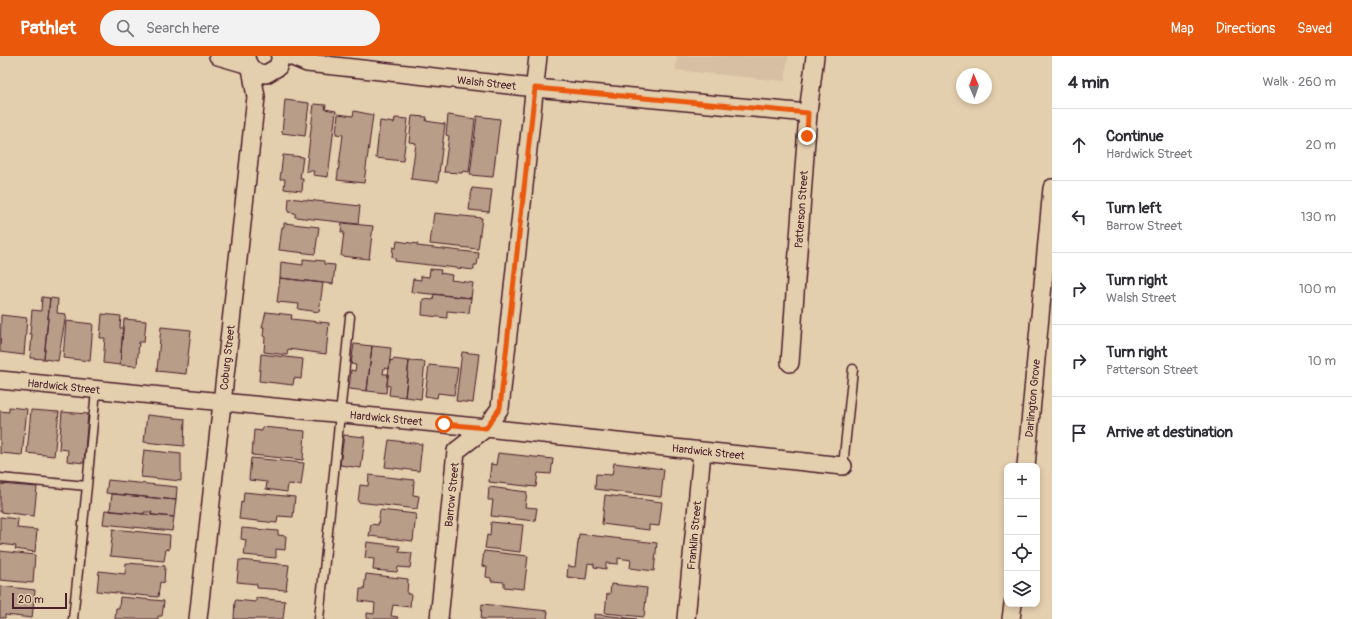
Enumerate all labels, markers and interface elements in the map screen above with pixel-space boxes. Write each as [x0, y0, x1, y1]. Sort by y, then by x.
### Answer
search box [100, 10, 380, 46]
text: Pathlet [20, 16, 76, 40]
icon: search [114, 17, 136, 39]
text: Search here [146, 19, 219, 38]
text: Map [1171, 20, 1194, 37]
text: Directions [1216, 20, 1275, 37]
text: Saved [1297, 20, 1332, 37]
north arrow [956, 68, 992, 104]
text: 4 min [1068, 72, 1109, 93]
street label: Walsh Street [456, 73, 517, 93]
text: Walk · 260 m [1262, 74, 1336, 90]
route end [798, 127, 816, 145]
text: Continue [1106, 127, 1164, 146]
icon: ahead [1068, 134, 1090, 156]
text: 20 m [1305, 137, 1336, 153]
text: Hardwick Street [1106, 146, 1192, 162]
street label: Patterson Street [792, 170, 811, 249]
text: Turn left [1106, 199, 1162, 218]
icon: left [1068, 206, 1090, 228]
text: 130 m [1300, 209, 1336, 225]
text: Barrow Street [1106, 218, 1182, 234]
text: Turn right [1106, 271, 1167, 290]
icon: right [1068, 278, 1090, 300]
text: 100 m [1299, 281, 1336, 297]
text: Walsh Street [1106, 290, 1176, 306]
street label: Coburg Street [217, 324, 238, 391]
text: Turn right [1106, 343, 1167, 362]
icon: right [1068, 350, 1090, 372]
text: 10 m [1308, 353, 1336, 369]
street label: Darlington Grove [1023, 358, 1043, 438]
text: Patterson Street [1106, 362, 1198, 378]
street label: Hardwick Street [27, 377, 101, 397]
street label: Hardwick Street [349, 409, 424, 429]
route start [435, 415, 453, 433]
icon: arrive [1068, 422, 1090, 444]
text: Arrive at destination [1106, 423, 1233, 442]
street label: Hardwick Street [671, 442, 746, 463]
street label: Barrow Street [442, 461, 462, 527]
map controls [1004, 463, 1040, 607]
button: + [1004, 463, 1040, 499]
button: − [1004, 499, 1040, 535]
street label: Franklin Street [685, 500, 704, 570]
button: locate [1004, 535, 1040, 571]
button: layers [1004, 571, 1040, 607]
scale bar [12, 591, 67, 610]
text: 20 m [18, 593, 44, 606]

